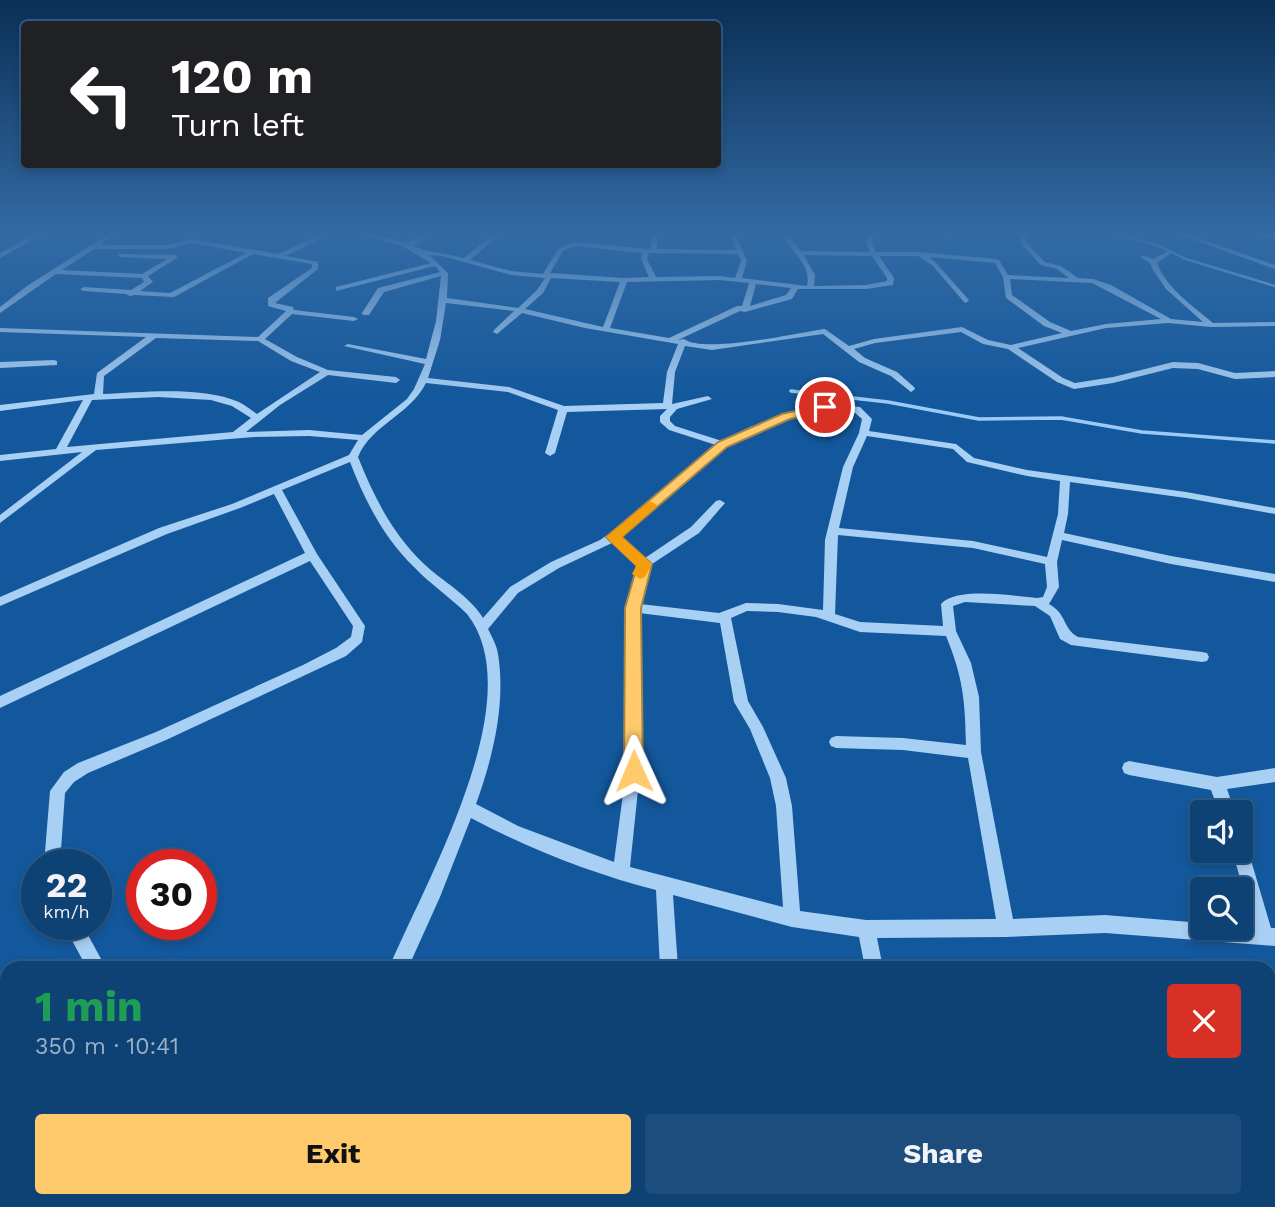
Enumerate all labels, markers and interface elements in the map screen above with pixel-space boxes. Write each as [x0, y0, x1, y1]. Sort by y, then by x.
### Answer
text: 120 m [171, 47, 313, 105]
icon: left [56, 49, 147, 140]
text: Turn left [171, 106, 304, 144]
pin [795, 377, 855, 437]
icon: arrive [806, 388, 844, 426]
position arrow [597, 734, 671, 808]
map controls [1190, 800, 1253, 940]
button: sound [1190, 800, 1253, 863]
speed limit sign: 30 [126, 849, 217, 940]
text: 22 [46, 864, 87, 906]
button: search [1190, 877, 1253, 940]
text: km/h [43, 901, 90, 922]
text: 1 min [35, 982, 143, 1031]
button: close [1167, 984, 1241, 1058]
text: 350 m · 10:41 [35, 1033, 179, 1060]
button: Exit [35, 1114, 631, 1194]
button: Share [645, 1114, 1241, 1194]

